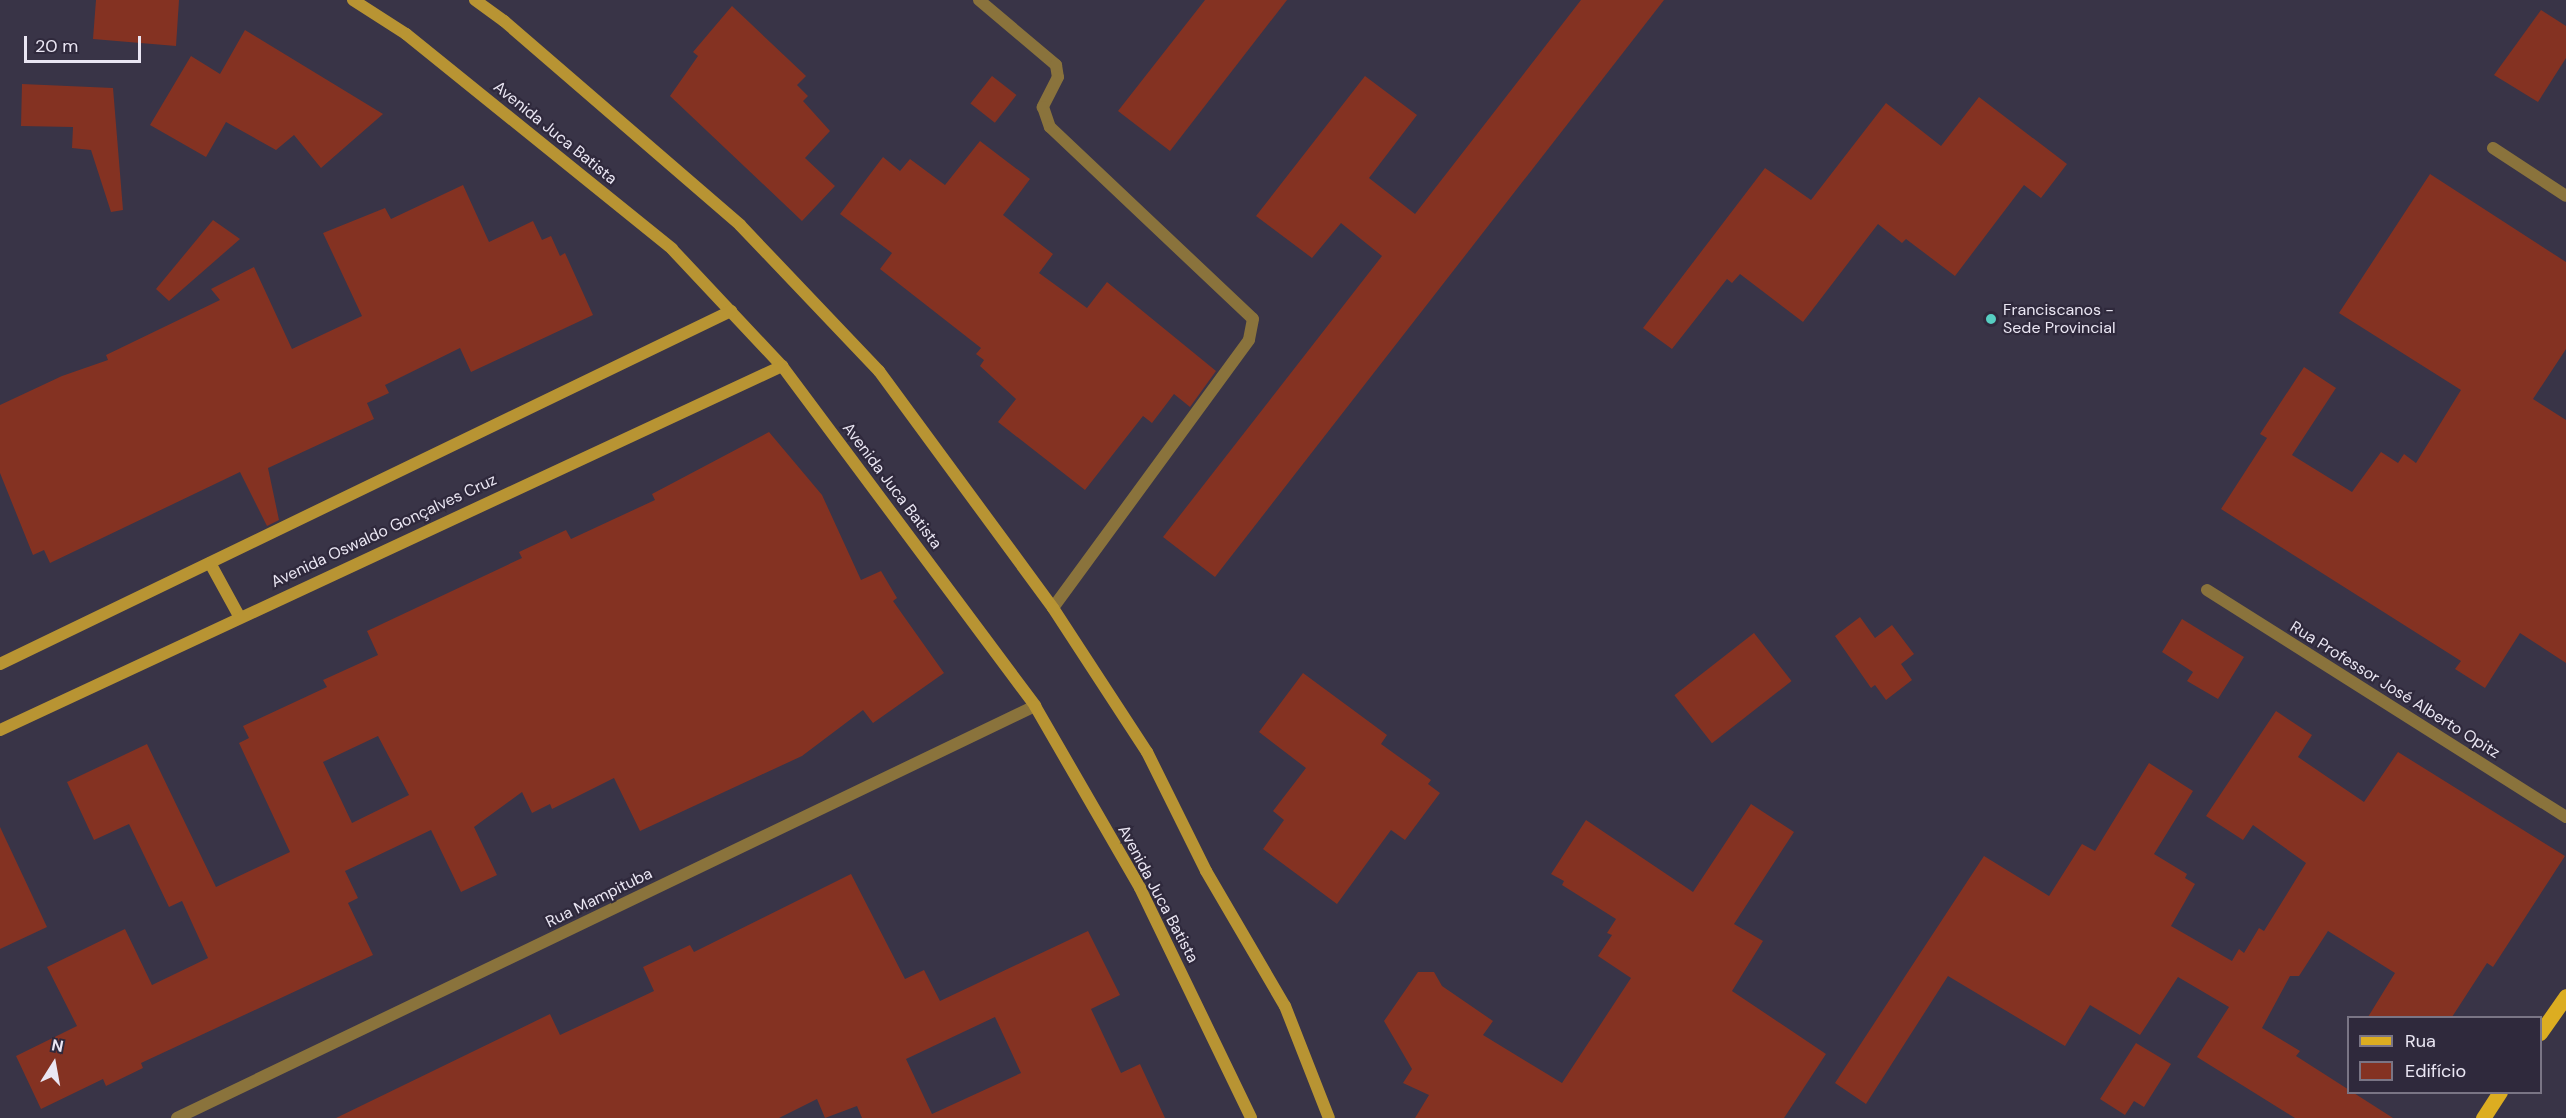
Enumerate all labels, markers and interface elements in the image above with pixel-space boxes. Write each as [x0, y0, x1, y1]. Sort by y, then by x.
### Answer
scale bar [27, 24, 144, 62]
text: 20 m [35, 34, 78, 58]
street label: Avenida Juca Batista [489, 77, 621, 189]
place label: Franciscanos - Sede Provincial [2003, 300, 2115, 338]
marker: Franciscanos - Sede Provincial [1984, 312, 1998, 326]
street label: Avenida Juca Batista [838, 419, 946, 553]
street label: Avenida Oswaldo Gonçalves Cruz [268, 470, 500, 592]
street label: Rua Professor José Alberto Opitz [2287, 617, 2503, 763]
street label: Avenida Juca Batista [1114, 822, 1202, 966]
street label: Rua Mampituba [543, 864, 655, 932]
legend [2347, 1016, 2542, 1094]
text: Rua [2405, 1029, 2436, 1053]
north arrow [24, 1034, 84, 1094]
text: N [50, 1034, 65, 1057]
text: Edifício [2405, 1059, 2466, 1083]

